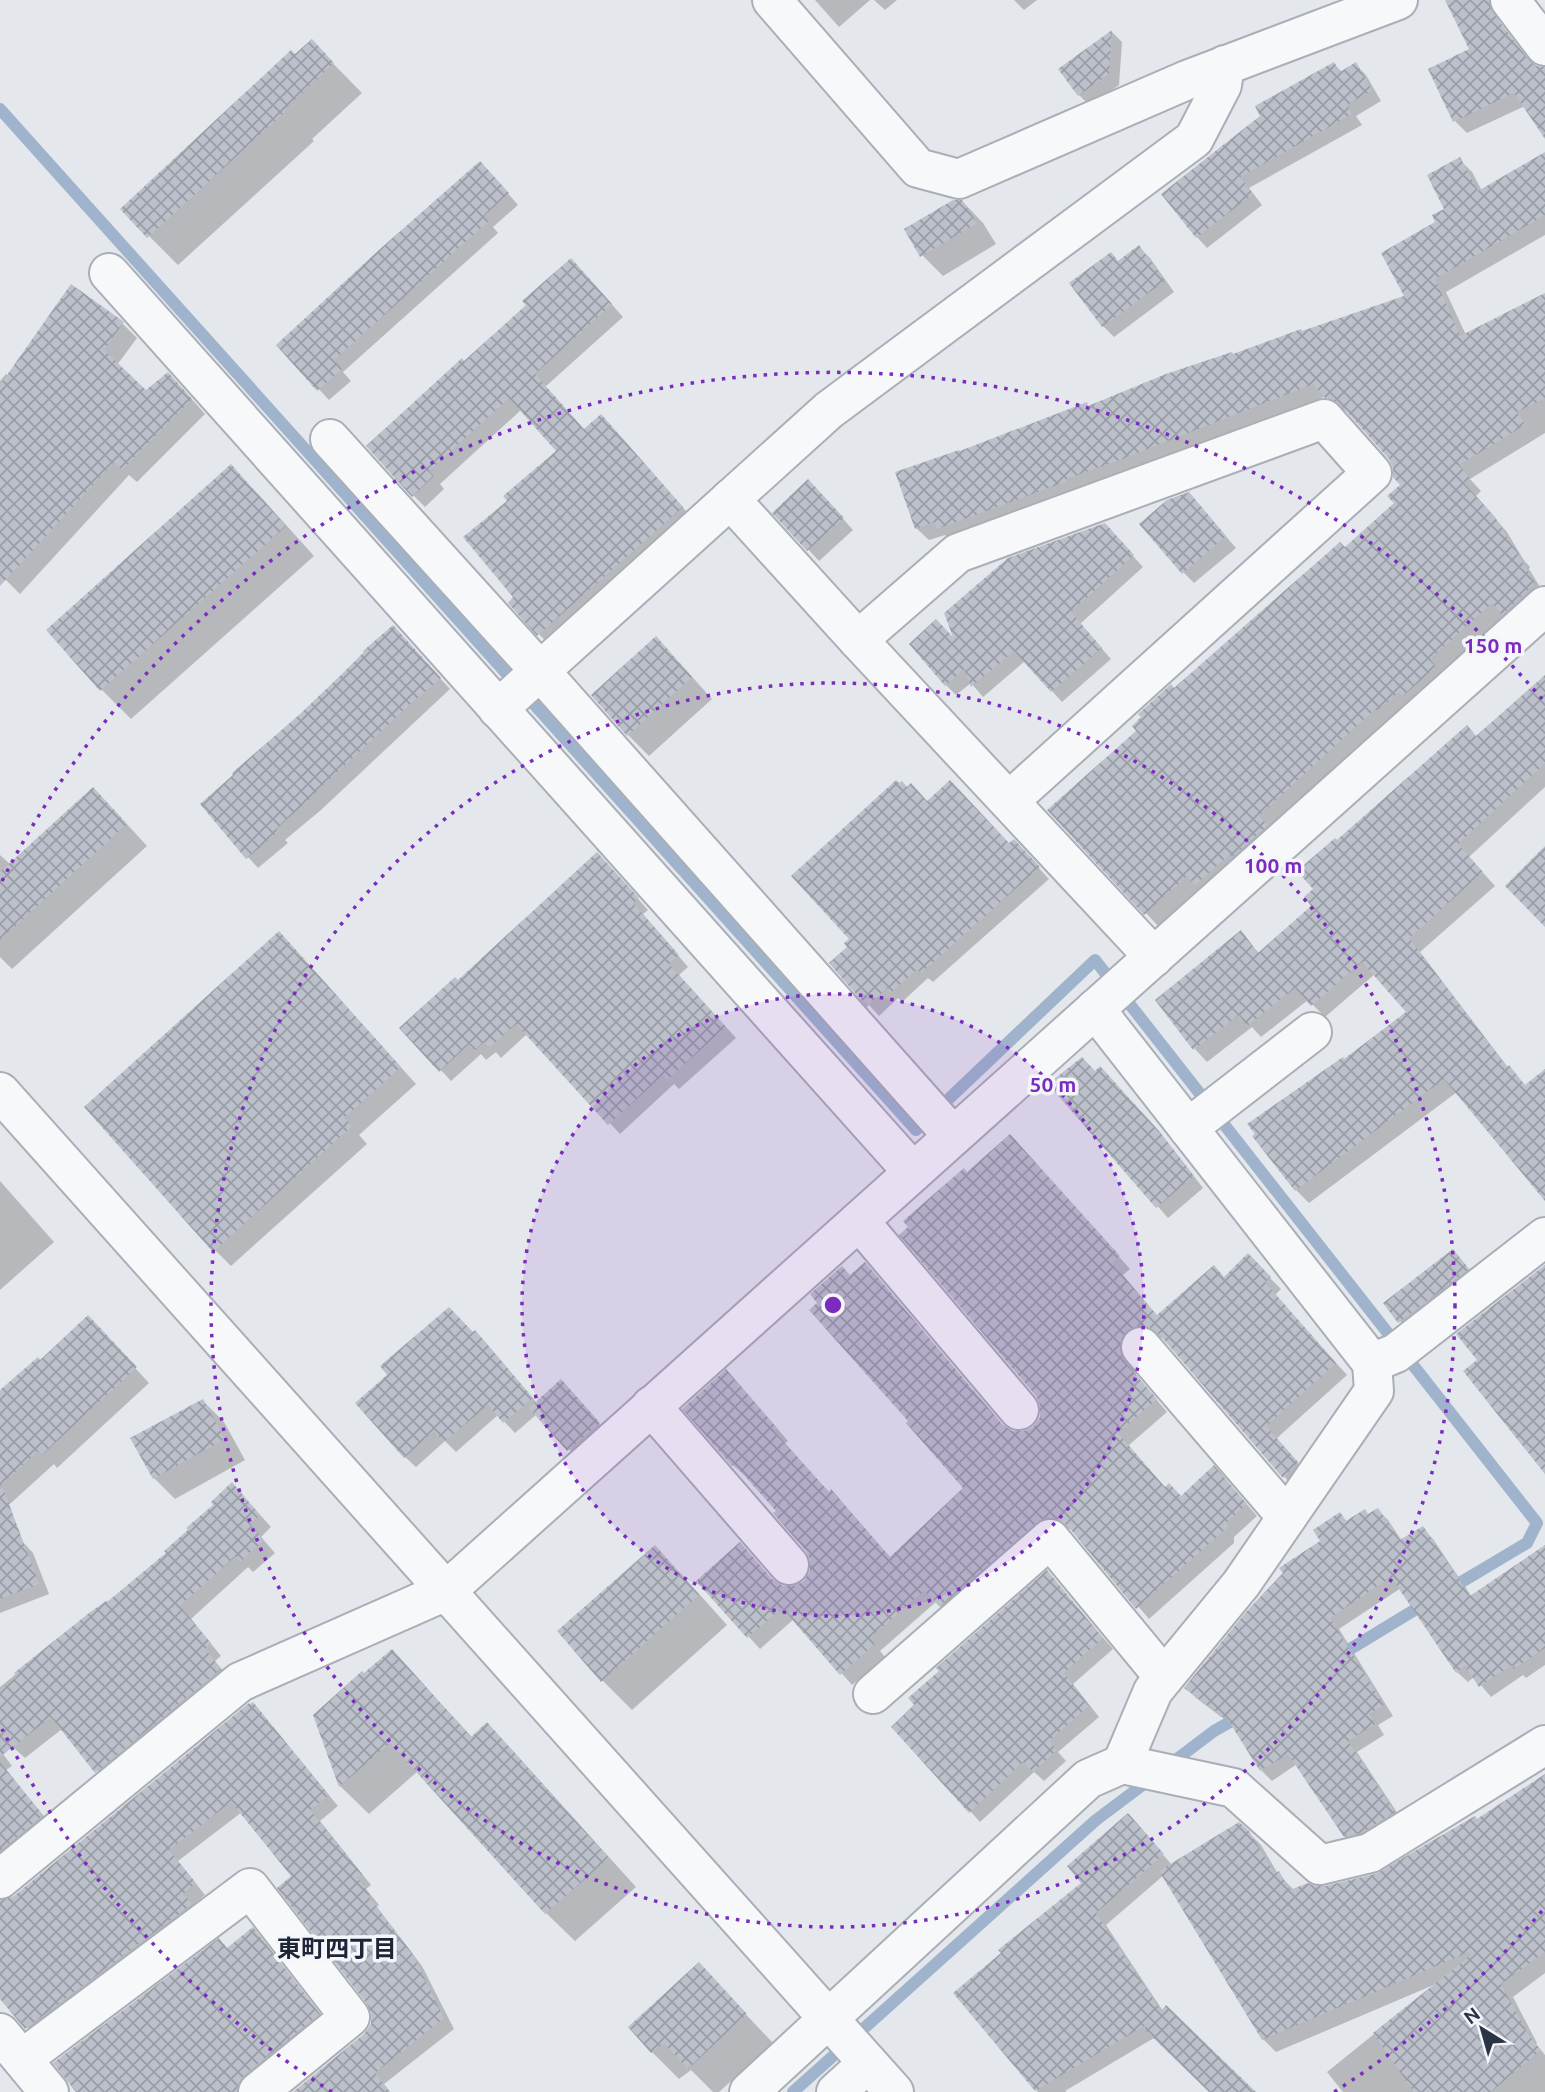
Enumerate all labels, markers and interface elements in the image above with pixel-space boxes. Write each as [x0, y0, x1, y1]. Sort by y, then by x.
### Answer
text: 150 m [1464, 633, 1522, 657]
text: 100 m [1244, 853, 1302, 877]
text: 50 m [1030, 1072, 1076, 1096]
centre of rings [821, 1293, 845, 1317]
district label: 東町四丁目 [277, 1935, 397, 1962]
north arrow [1447, 1994, 1517, 2064]
text: N [1459, 2002, 1484, 2028]

